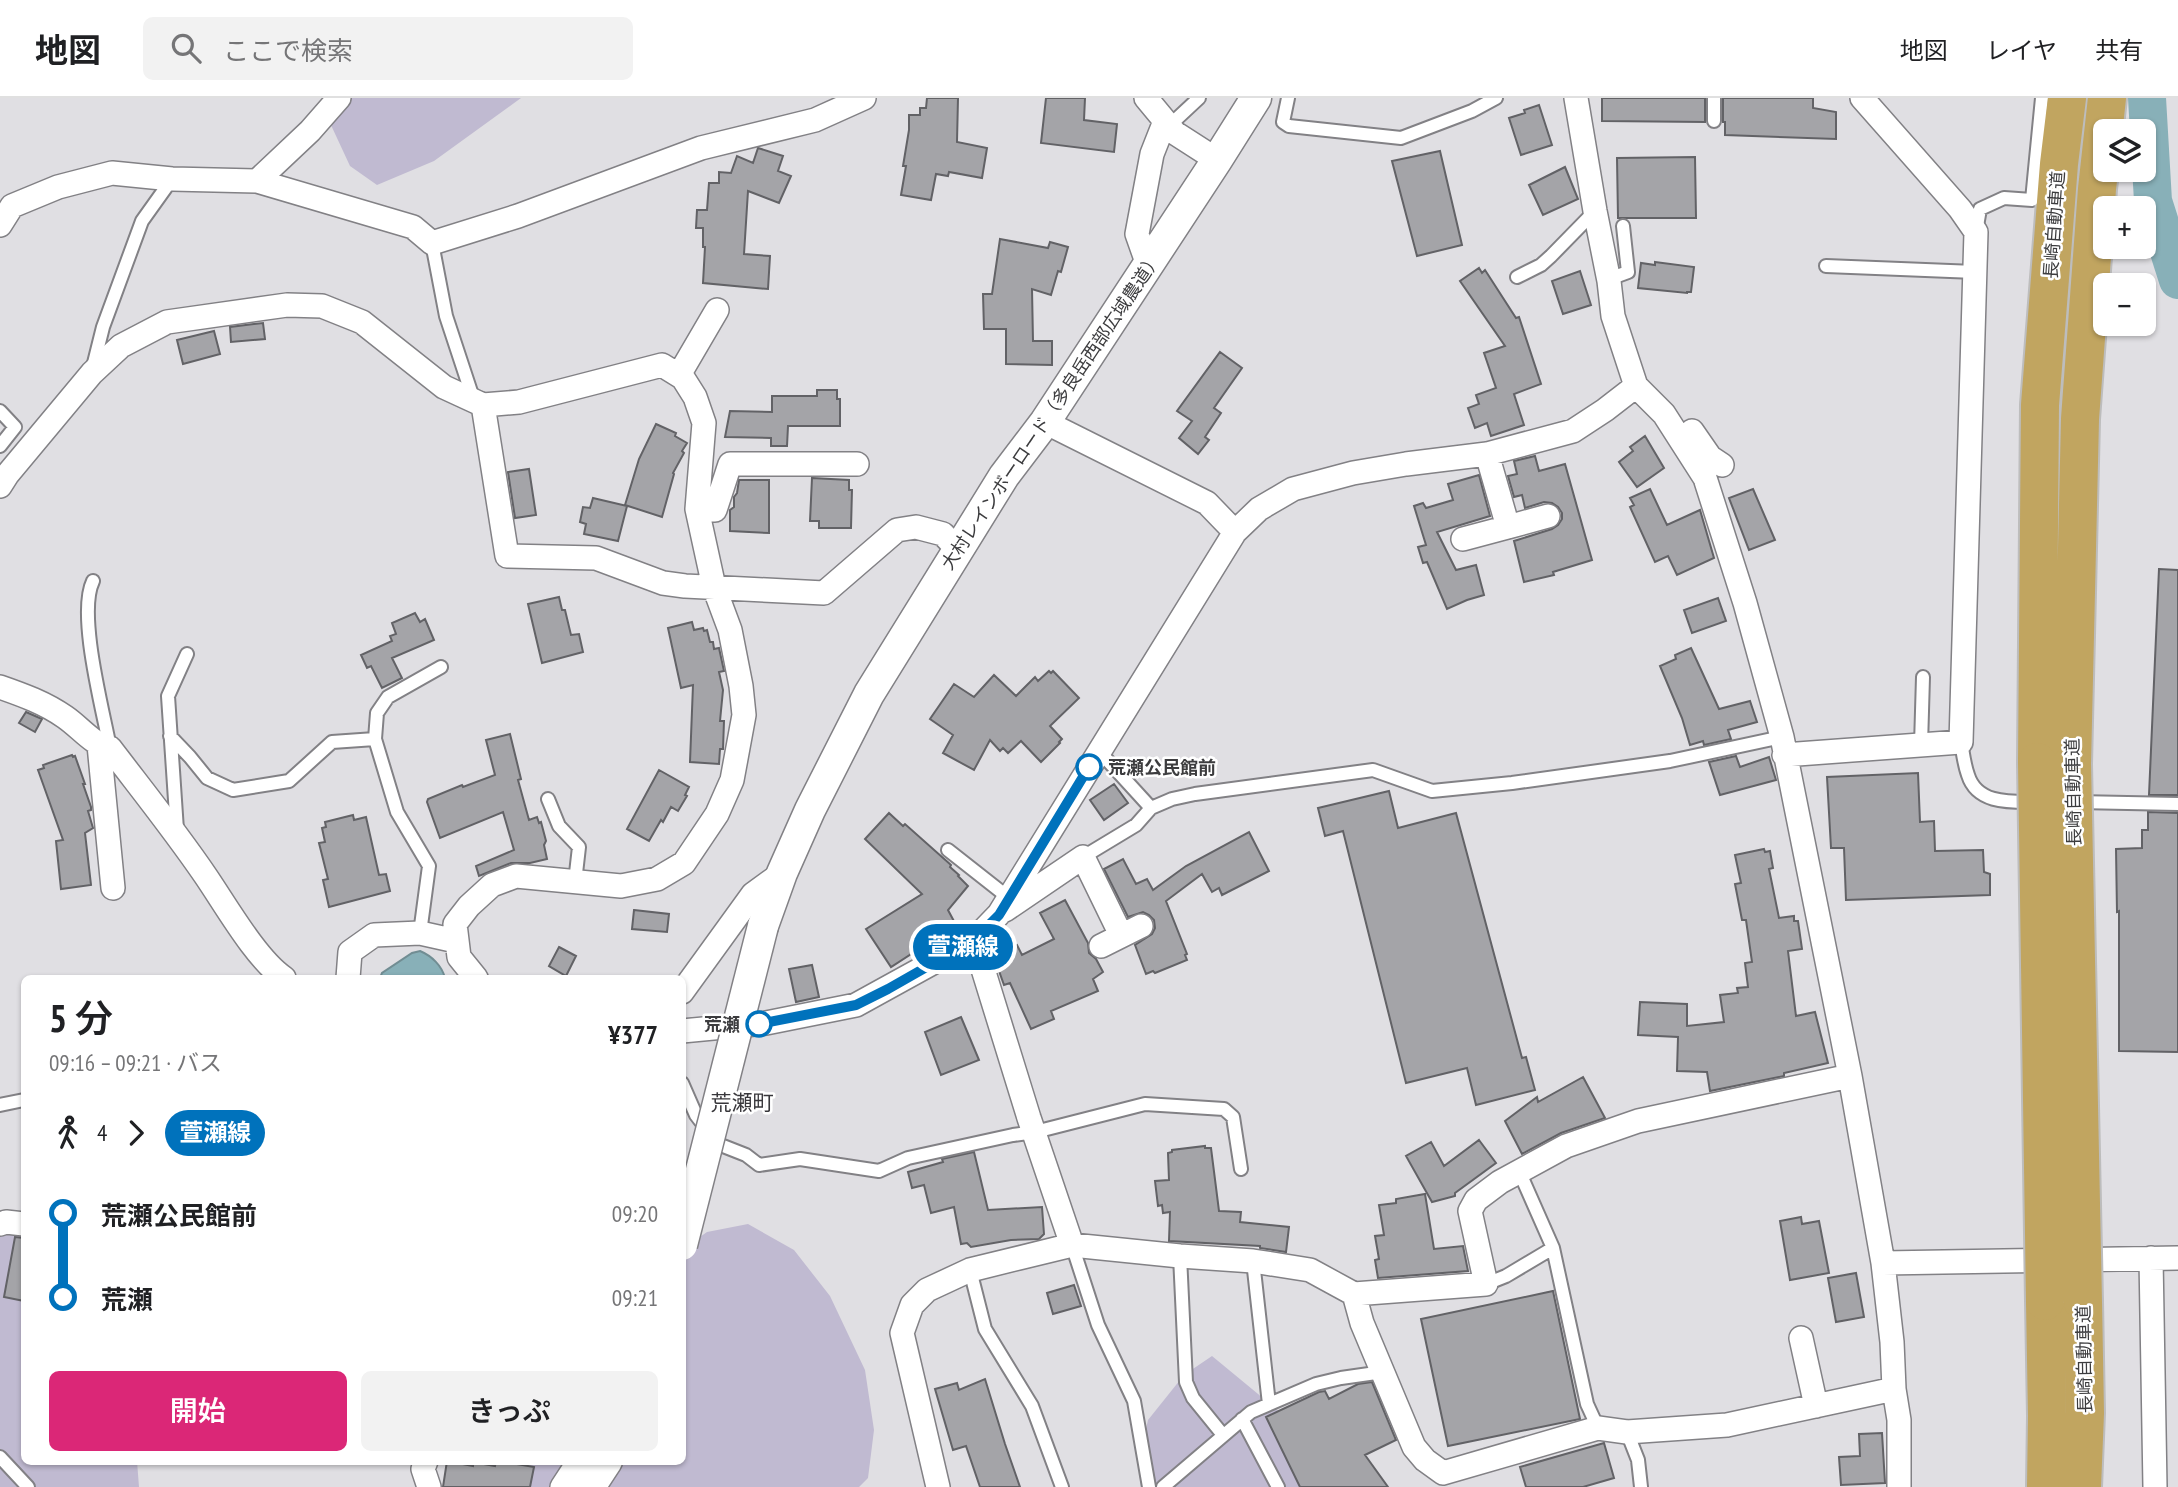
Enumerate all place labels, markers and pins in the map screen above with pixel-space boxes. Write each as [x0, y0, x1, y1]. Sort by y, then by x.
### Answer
marker: 荒瀬公民館前 [1076, 754, 1102, 780]
place label: 荒瀬公民館前 [1108, 756, 1216, 779]
marker: 荒瀬 [746, 1011, 772, 1037]
place label: 荒瀬 [704, 1013, 740, 1036]

